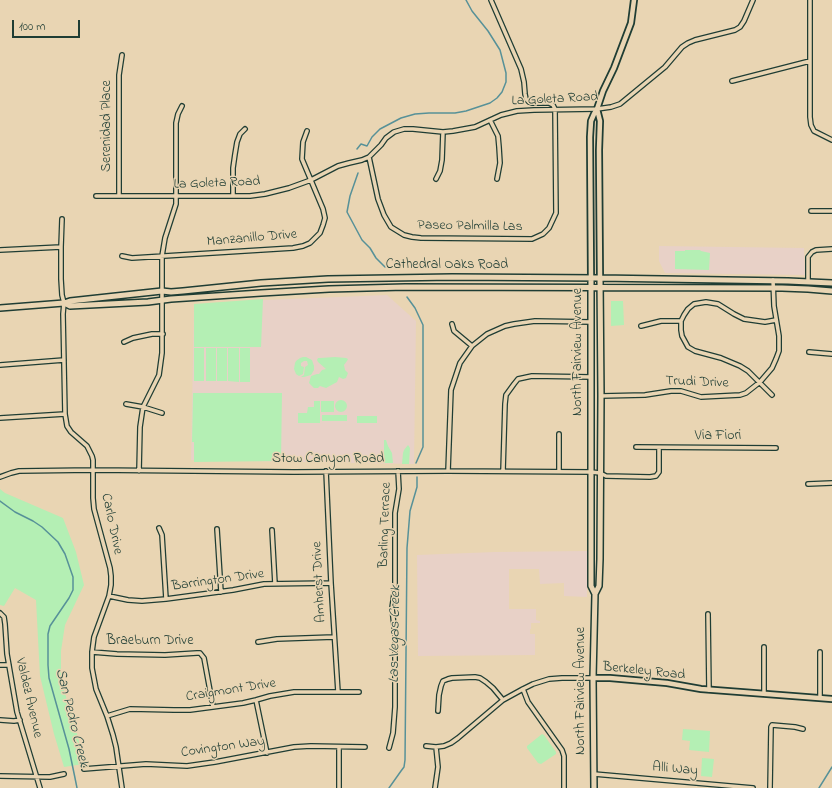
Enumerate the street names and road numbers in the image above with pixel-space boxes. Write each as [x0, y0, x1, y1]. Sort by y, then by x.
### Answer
street label: Serenidad Place [100, 80, 116, 172]
street label: La Goleta Road [511, 89, 599, 111]
street label: La Goleta Road [173, 174, 261, 194]
street label: Paseo Palmilla Las [417, 218, 523, 236]
street label: Manzanillo Drive [206, 227, 298, 251]
street label: Cathedral Oaks Road [386, 258, 508, 274]
street label: North Fairview Avenue [571, 288, 587, 416]
street label: Trudi Drive [665, 373, 729, 393]
street label: Via Fiori [695, 429, 741, 445]
street label: Stow Canyon Road [272, 452, 384, 468]
street label: Barling Terrace [376, 482, 396, 568]
street label: Carlo Drive [96, 492, 126, 556]
street label: Amherst Drive [309, 541, 331, 623]
street label: Barrington Drive [171, 566, 265, 596]
street label: North Fairview Avenue [574, 627, 590, 755]
street label: Braeburn Drive [107, 634, 193, 650]
street label: Valdez Avenue [11, 656, 45, 740]
street label: Berkeley Road [602, 659, 686, 685]
street label: Craigmont Drive [185, 676, 277, 706]
street label: Covington Way [180, 734, 266, 762]
street label: Alli Way [652, 760, 698, 780]

